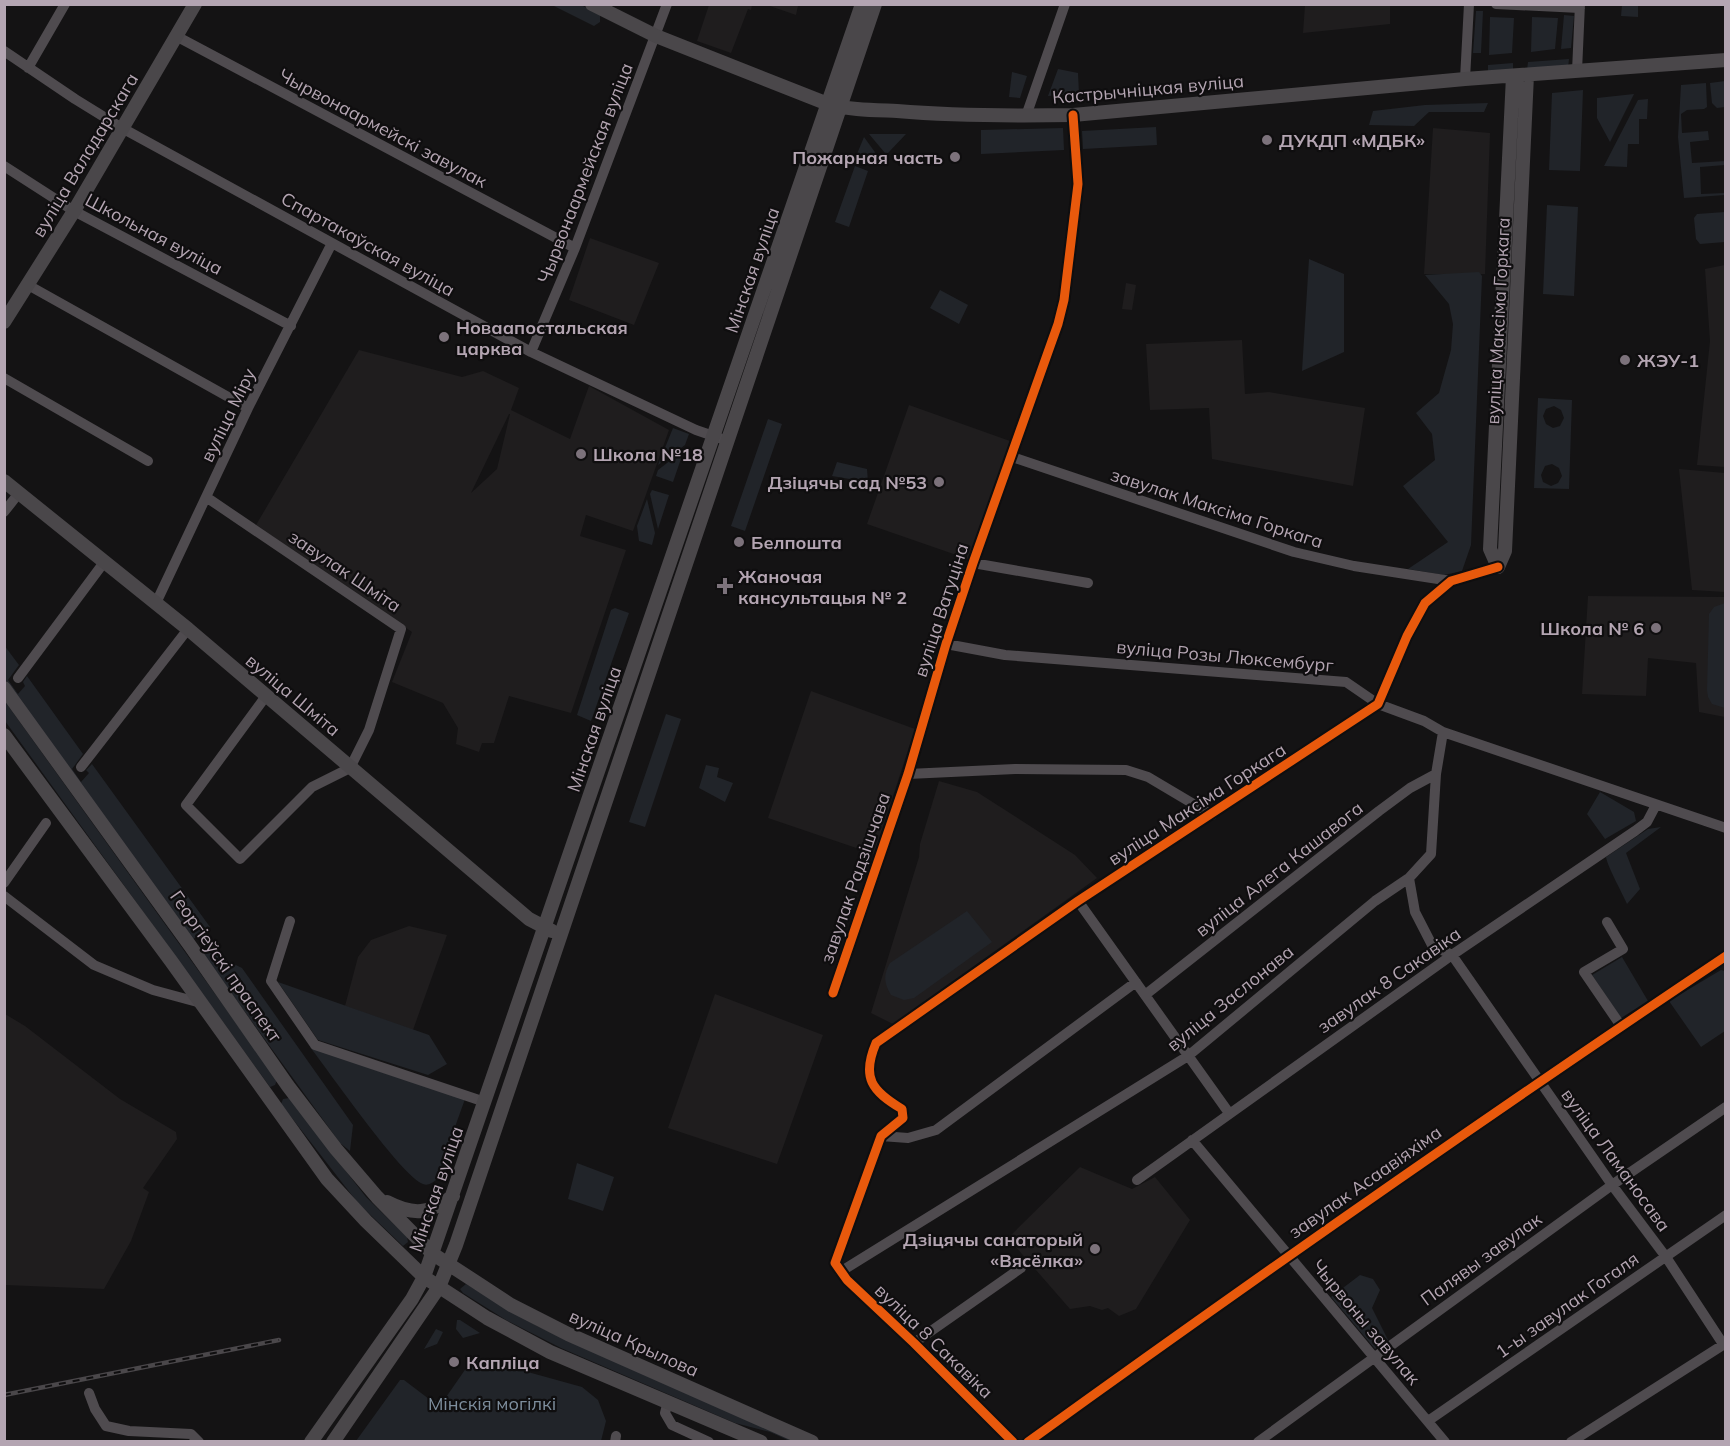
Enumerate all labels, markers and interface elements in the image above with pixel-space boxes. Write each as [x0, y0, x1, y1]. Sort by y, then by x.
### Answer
street label: Чырвонаармейская вуліца [532, 59, 638, 287]
street label: Чырвонаармейскі завулак [275, 63, 491, 193]
street label: вуліца Валадарскага [27, 69, 143, 241]
street label: Кастрычніцкая вуліца [1051, 69, 1245, 109]
place label: ДУКДП «МДБК» [1279, 129, 1425, 152]
marker: ДУКДП «МДБК» [1260, 133, 1274, 147]
place label: Пожарная часть [792, 146, 943, 169]
marker: Пожарная часть [948, 150, 962, 164]
street label: Спартакаўская вуліца [277, 187, 459, 301]
street label: Школьная вуліца [81, 188, 227, 280]
street label: Мінская вуліца [720, 204, 784, 336]
street label: вуліца Максіма Горкага [1481, 217, 1515, 425]
place label: Новаапостальская царква [456, 316, 628, 360]
marker: Новаапостальская царква [437, 330, 451, 344]
place label: ЖЭУ-1 [1637, 349, 1699, 372]
marker: ЖЭУ-1 [1618, 353, 1632, 367]
street label: вуліца Міру [195, 364, 261, 466]
place label: Школа №18 [593, 443, 703, 466]
marker: Школа №18 [574, 447, 588, 461]
street label: завулак Максіма Горкага [1108, 463, 1326, 553]
place label: Дзіцячы сад №53 [768, 471, 927, 494]
marker: Дзіцячы сад №53 [932, 475, 946, 489]
street label: завулак Шміта [284, 525, 406, 617]
place label: Белпошта [751, 531, 842, 554]
marker: Белпошта [732, 535, 746, 549]
street label: вуліца Ватуціна [909, 540, 973, 680]
place label: Жаночая кансультацыя № 2 [738, 565, 907, 609]
marker: Жаночая кансультацыя № 2 [716, 577, 734, 595]
place label: Школа № 6 [1540, 617, 1644, 640]
marker: Школа № 6 [1649, 621, 1663, 635]
street label: вуліца Розы Люксембург [1115, 635, 1335, 677]
street label: вуліца Шміта [241, 649, 345, 741]
street label: Мінская вуліца [562, 663, 626, 795]
street label: вуліца Максіма Горкага [1104, 738, 1290, 870]
street label: завулак Радзішчава [815, 790, 895, 966]
street label: вуліца Алега Кашавога [1191, 796, 1367, 942]
street label: Георгіеўскі праспект [165, 886, 287, 1047]
street label: завулак 8 Сакавіка [1313, 922, 1465, 1038]
street label: вуліца Заслонава [1162, 940, 1298, 1056]
street label: вуліца Ламаносава [1556, 1084, 1676, 1236]
street label: завулак Асаавіяхіма [1284, 1121, 1446, 1243]
street label: Мінская вуліца [404, 1123, 468, 1255]
street label: Палявы завулак [1416, 1207, 1546, 1311]
place label: Дзіцячы санаторый «Вясёлка» [903, 1228, 1083, 1272]
marker: Дзіцячы санаторый «Вясёлка» [1088, 1242, 1102, 1256]
street label: 1-ы завулак Гогаля [1491, 1247, 1643, 1363]
street label: Чырвоны завулак [1307, 1255, 1425, 1390]
street label: вуліца 8 Сакавіка [870, 1279, 998, 1403]
street label: вуліца Крылова [566, 1304, 702, 1382]
place label: Капліца [466, 1351, 540, 1374]
marker: Капліца [447, 1355, 461, 1369]
park label: Мінскія могілкі [428, 1392, 556, 1415]

